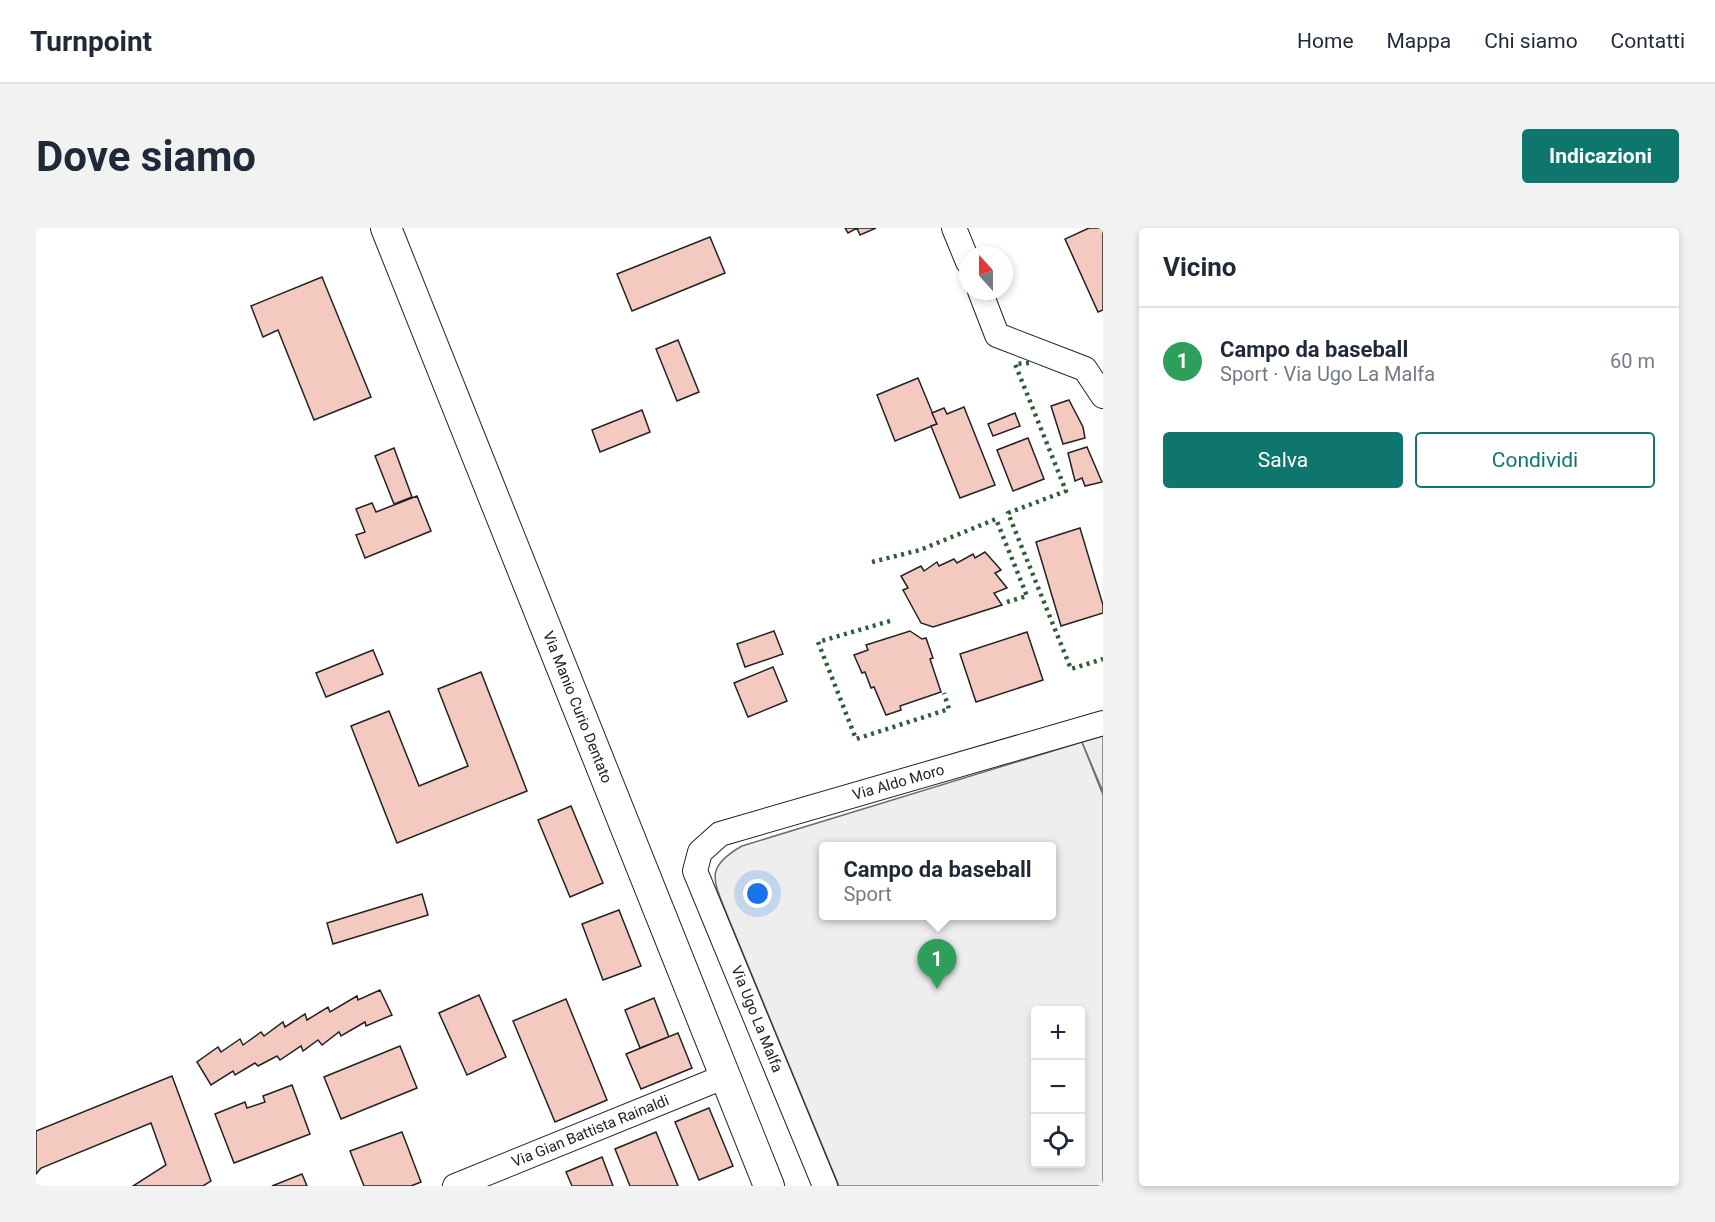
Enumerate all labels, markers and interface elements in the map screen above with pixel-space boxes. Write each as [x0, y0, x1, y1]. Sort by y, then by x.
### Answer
text: Turnpoint [30, 25, 152, 58]
text: Home [1297, 29, 1354, 53]
text: Mappa [1387, 29, 1451, 53]
text: Chi siamo [1484, 29, 1578, 53]
text: Contatti [1611, 29, 1685, 53]
button: Indicazioni [1522, 129, 1679, 183]
text: Dove siamo [36, 132, 256, 181]
north arrow [959, 246, 1013, 300]
text: Vicino [1163, 252, 1237, 282]
text: Campo da baseball [1220, 337, 1408, 362]
text: 1 [1177, 349, 1188, 373]
text: 60 m [1610, 349, 1655, 373]
text: Sport · Via Ugo La Malfa [1220, 362, 1435, 386]
button: Salva [1163, 432, 1403, 488]
button: Condividi [1415, 432, 1655, 488]
street label: Via Manio Curio Dentato [539, 628, 616, 786]
street label: Via Aldo Moro [850, 761, 946, 804]
popup [819, 842, 1056, 920]
text: Campo da baseball [843, 857, 1032, 882]
your location [743, 879, 772, 908]
text: Sport [843, 882, 892, 906]
pin: 1 [918, 940, 956, 989]
street label: Via Ugo La Malfa [727, 963, 787, 1075]
map controls [1031, 1006, 1085, 1168]
button: + [1031, 1006, 1085, 1060]
button: − [1031, 1060, 1085, 1114]
street label: Via Gian Battista Rainaldi [509, 1091, 672, 1171]
button: locate [1031, 1114, 1085, 1168]

